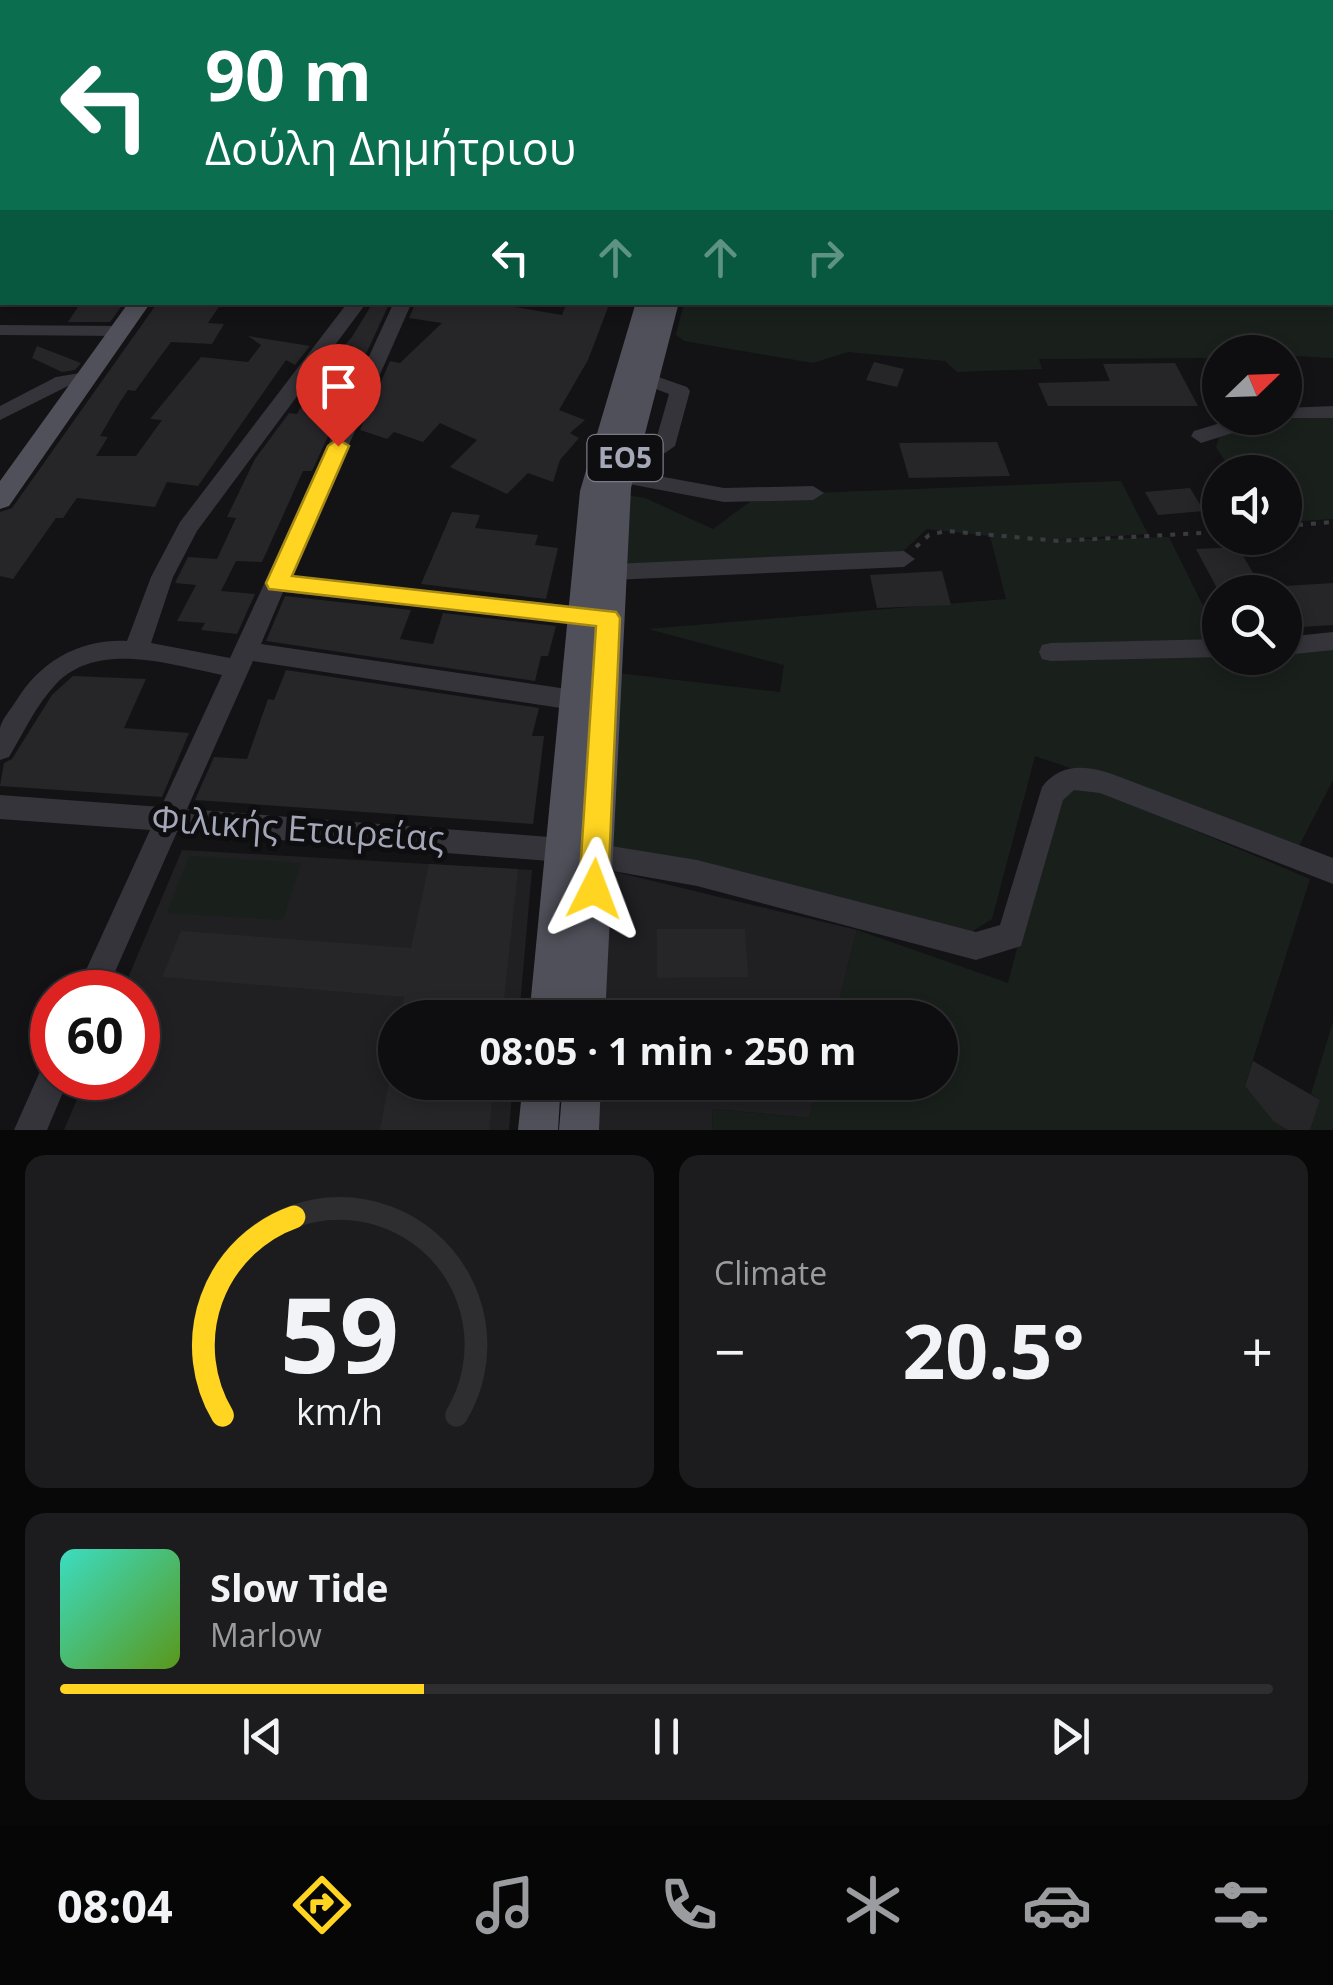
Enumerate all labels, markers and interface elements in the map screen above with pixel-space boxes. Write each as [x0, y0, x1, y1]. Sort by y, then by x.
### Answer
text: 90 m [205, 26, 372, 122]
icon: left [40, 40, 170, 170]
text: Δούλη Δημήτριου [205, 117, 576, 178]
icon: left [483, 230, 538, 285]
icon: ahead [588, 230, 643, 285]
icon: ahead [693, 230, 748, 285]
icon: right [798, 230, 853, 285]
north arrow [1202, 335, 1302, 435]
map controls [1202, 335, 1302, 675]
pin [296, 344, 381, 447]
icon: arrive [311, 359, 366, 414]
road number: ΕΟ5 [588, 435, 662, 481]
button: sound [1202, 455, 1302, 555]
button: search [1202, 575, 1302, 675]
street label: Φιλικής Εταιρείας [150, 794, 446, 861]
position arrow [542, 837, 646, 941]
speed limit sign: 60 [30, 970, 160, 1100]
text: 08:05 · 1 min · 250 m [480, 1024, 856, 1076]
text: Climate [714, 1251, 827, 1294]
text: 59 [280, 1262, 399, 1403]
text: 20.5° [902, 1299, 1085, 1401]
text: − [714, 1313, 745, 1388]
text: + [1242, 1313, 1273, 1388]
text: km/h [296, 1387, 383, 1435]
text: Slow Tide [210, 1561, 389, 1613]
text: Marlow [210, 1613, 322, 1656]
icon: previous [235, 1709, 290, 1764]
icon: pause [639, 1709, 694, 1764]
icon: next [1043, 1709, 1098, 1764]
icon: directions [287, 1870, 357, 1940]
icon: music [470, 1870, 540, 1940]
icon: phone [654, 1870, 724, 1940]
icon: climate [838, 1870, 908, 1940]
icon: car [1022, 1870, 1092, 1940]
icon: filters [1206, 1870, 1276, 1940]
text: 08:04 [57, 1875, 173, 1936]

